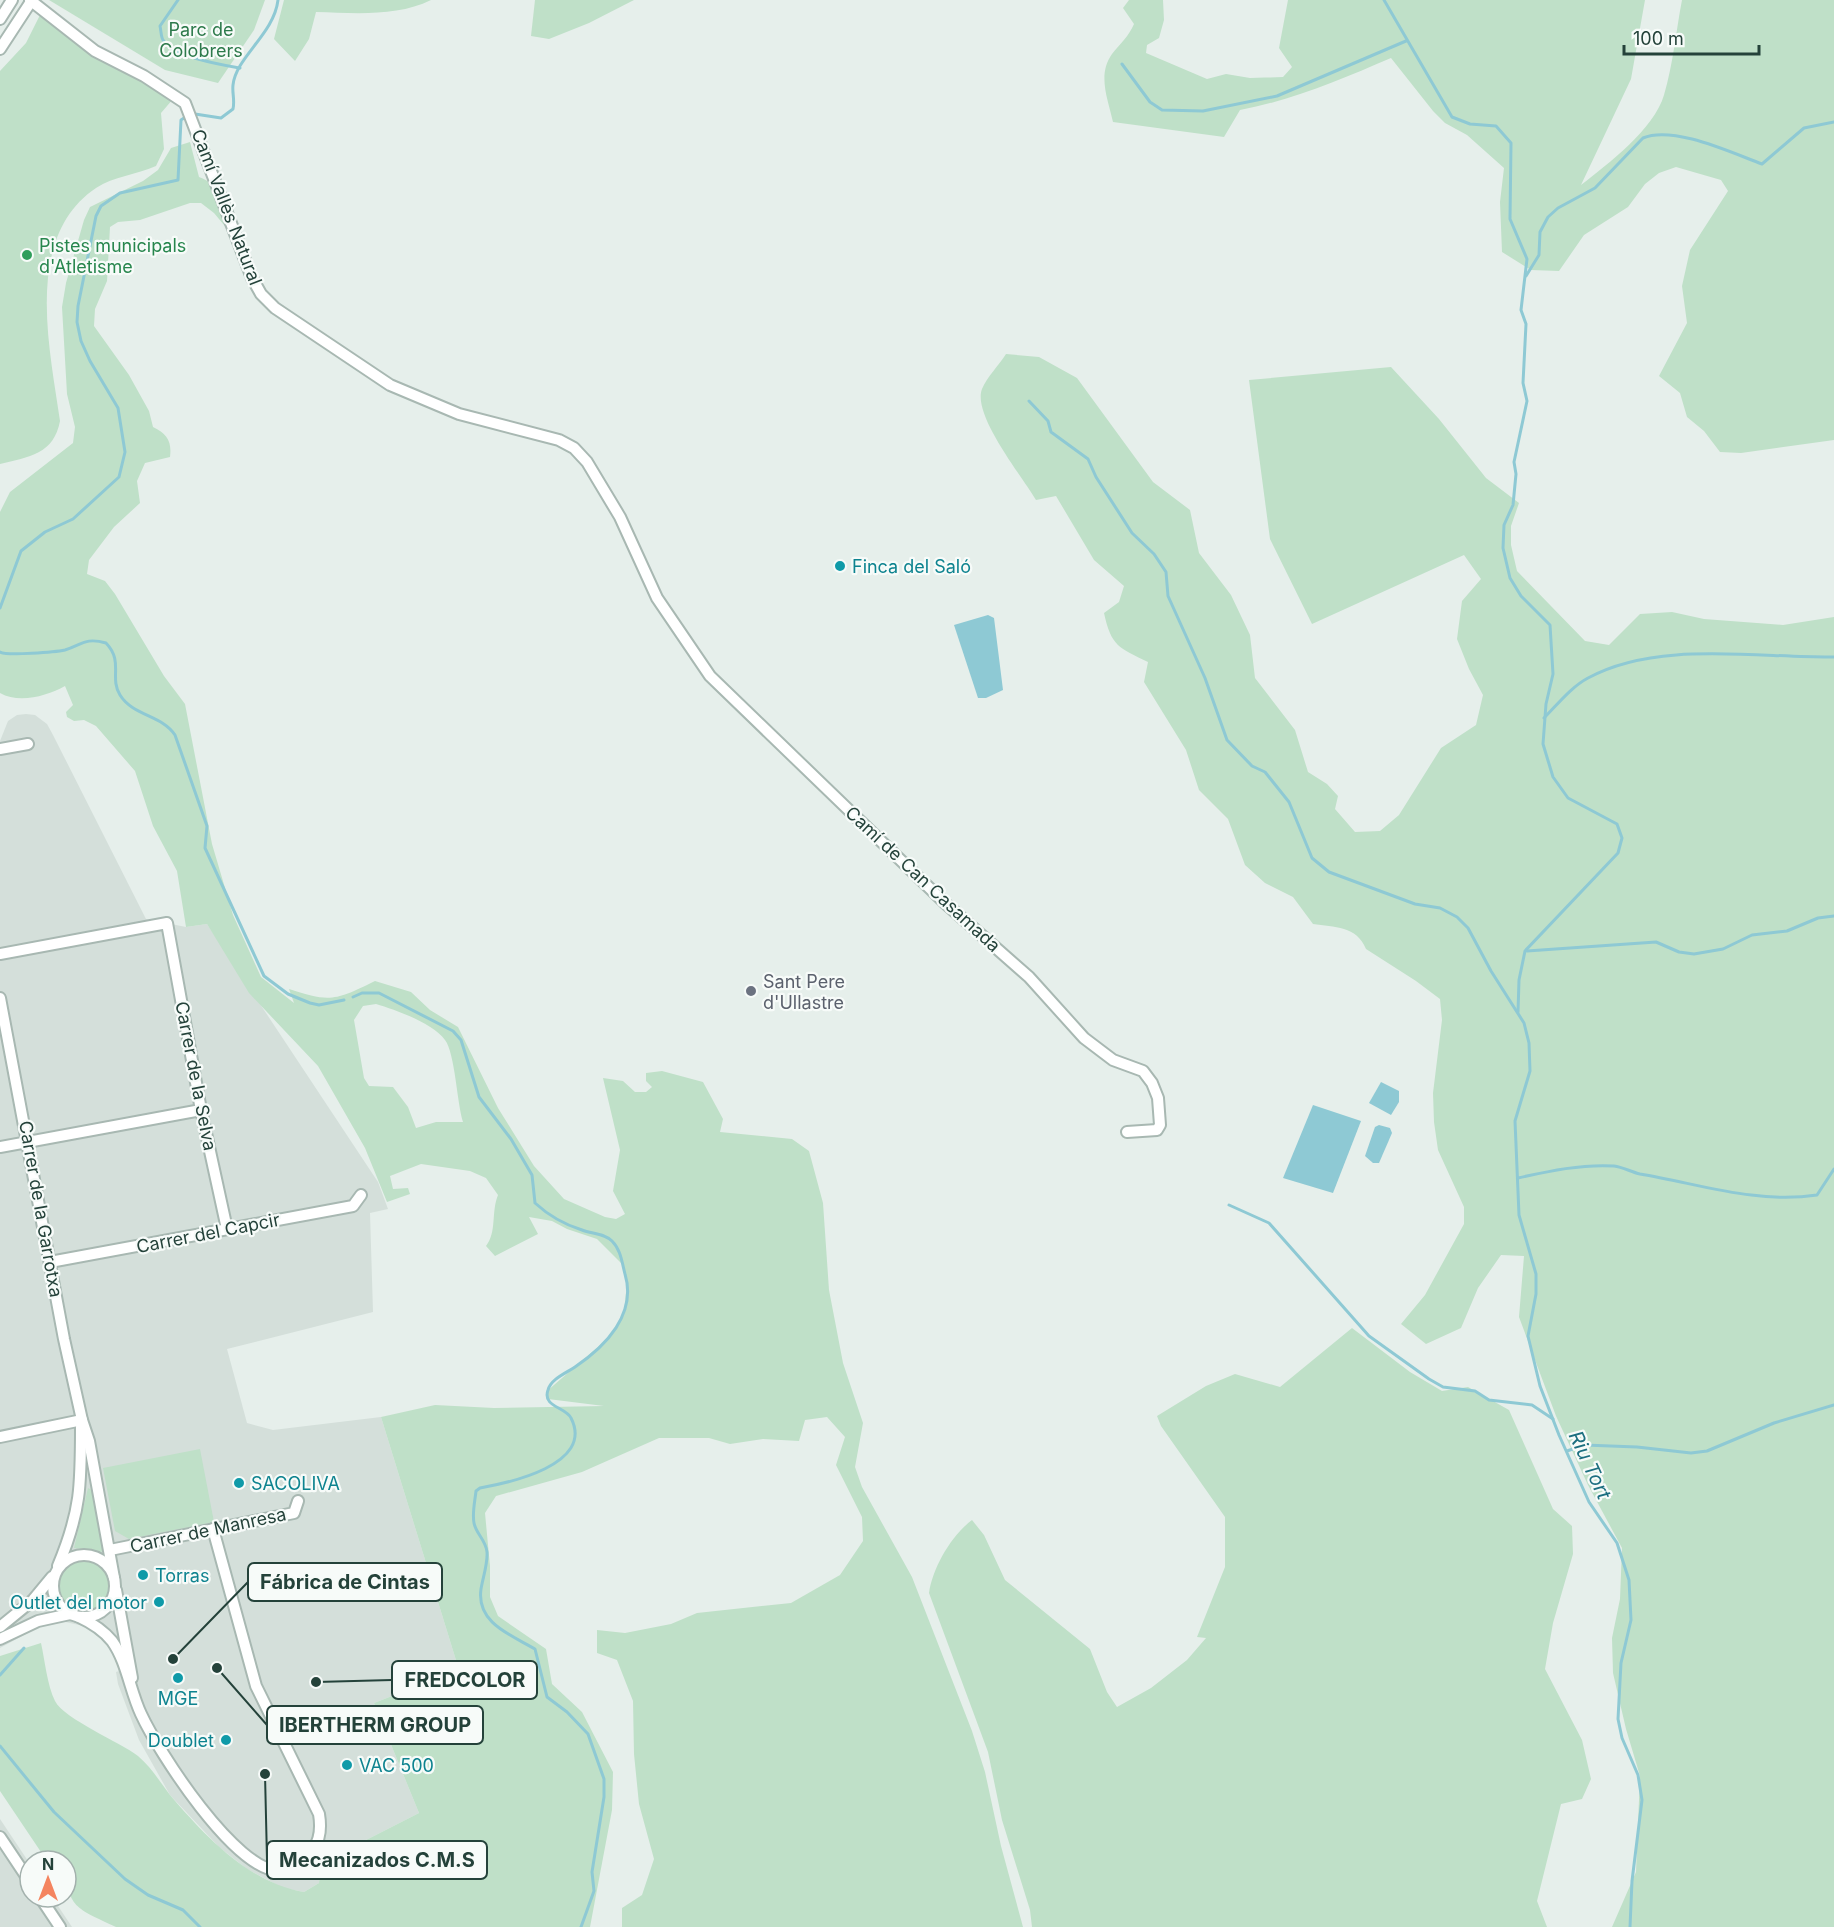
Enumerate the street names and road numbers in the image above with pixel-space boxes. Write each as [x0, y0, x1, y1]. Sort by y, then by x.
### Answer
street label: Camí Vallès Natural [188, 126, 266, 288]
street label: Camí de Can Casamada [841, 802, 1005, 956]
street label: Carrer de la Selva [171, 999, 221, 1153]
street label: Carrer de la Garrotxa [15, 1119, 67, 1299]
street label: Carrer del Capcir [134, 1209, 282, 1257]
street label: Carrer de Manresa [128, 1503, 288, 1557]

